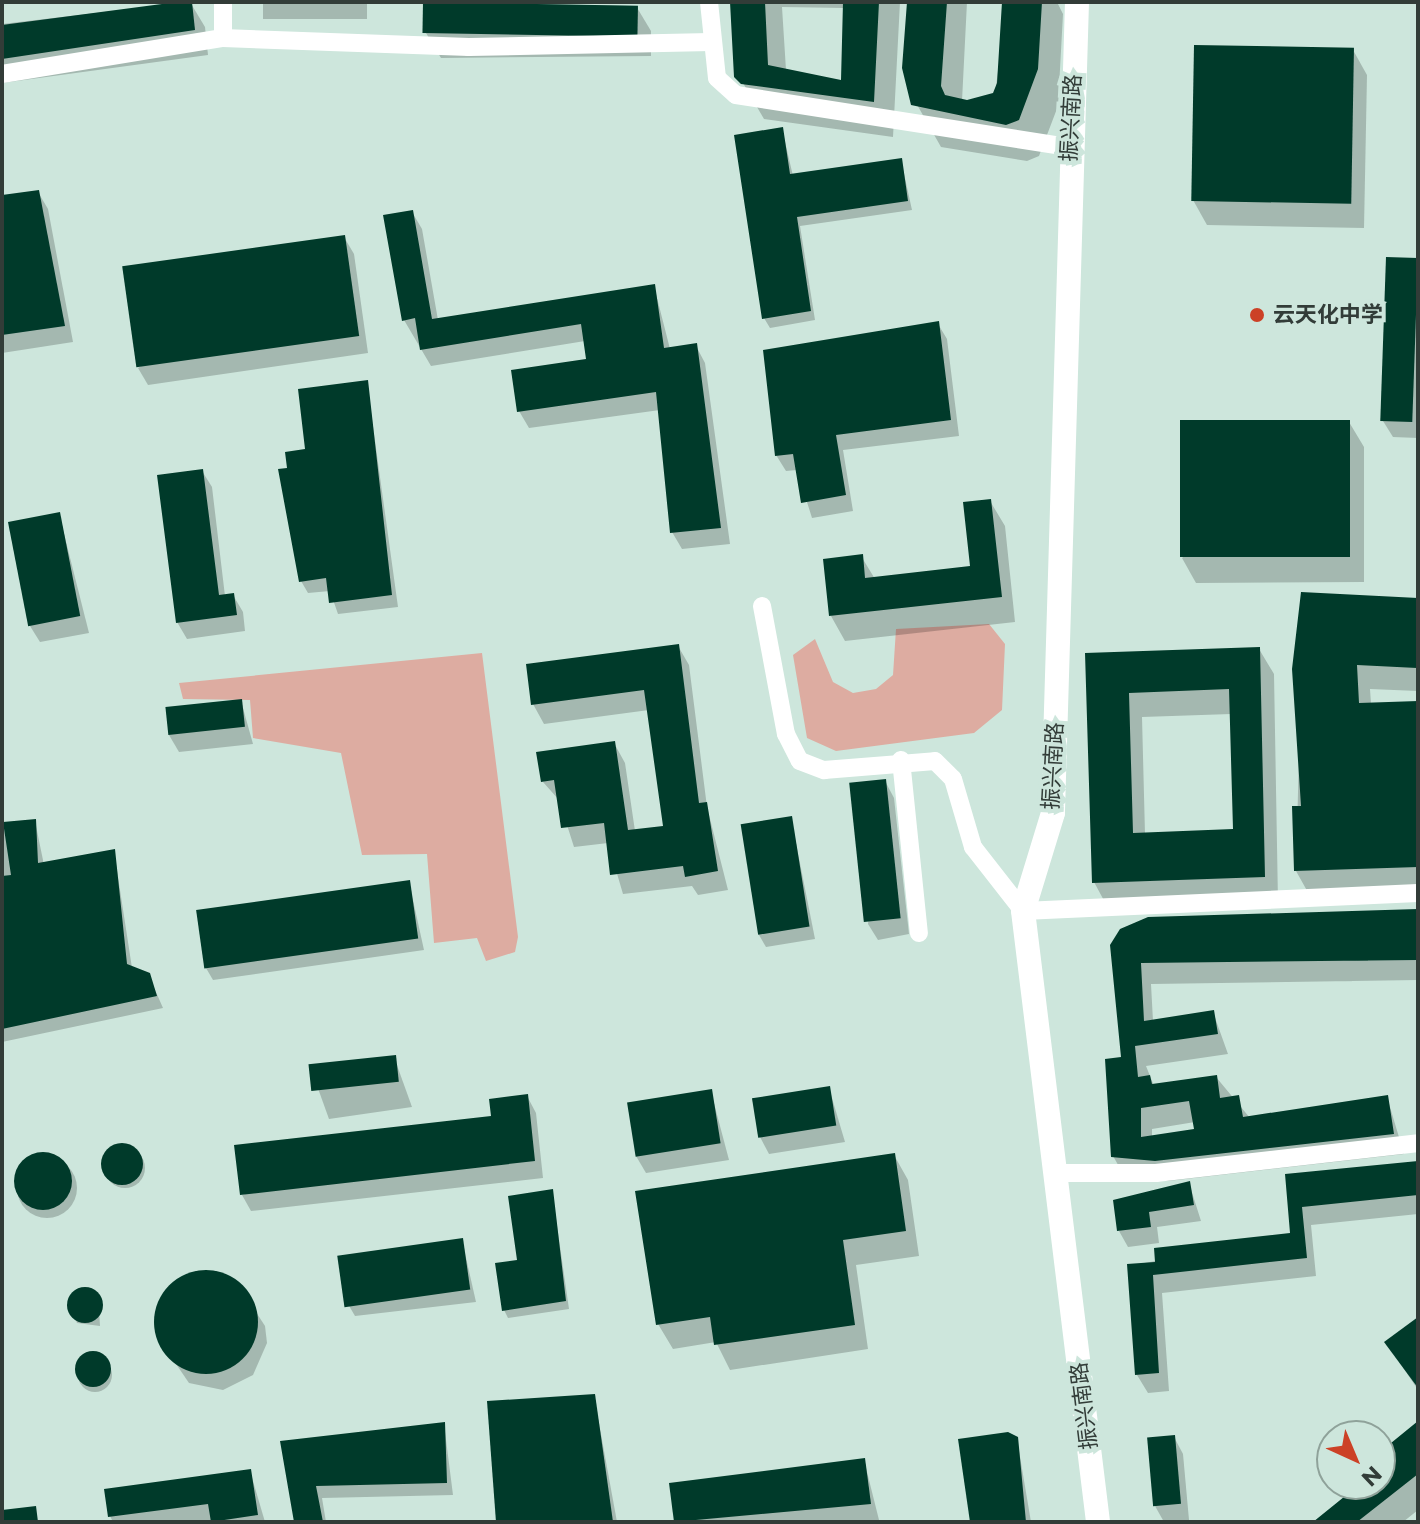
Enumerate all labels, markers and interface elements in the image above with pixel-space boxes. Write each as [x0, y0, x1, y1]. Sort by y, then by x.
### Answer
street label: 振兴南路 [1056, 73, 1086, 163]
place label: 云天化中学 [1273, 302, 1383, 328]
marker: 云天化中学 [1248, 306, 1266, 324]
street label: 振兴南路 [1038, 721, 1068, 811]
street label: 振兴南路 [1066, 1361, 1102, 1451]
north arrow [1316, 1420, 1396, 1500]
text: N [1356, 1460, 1387, 1492]

